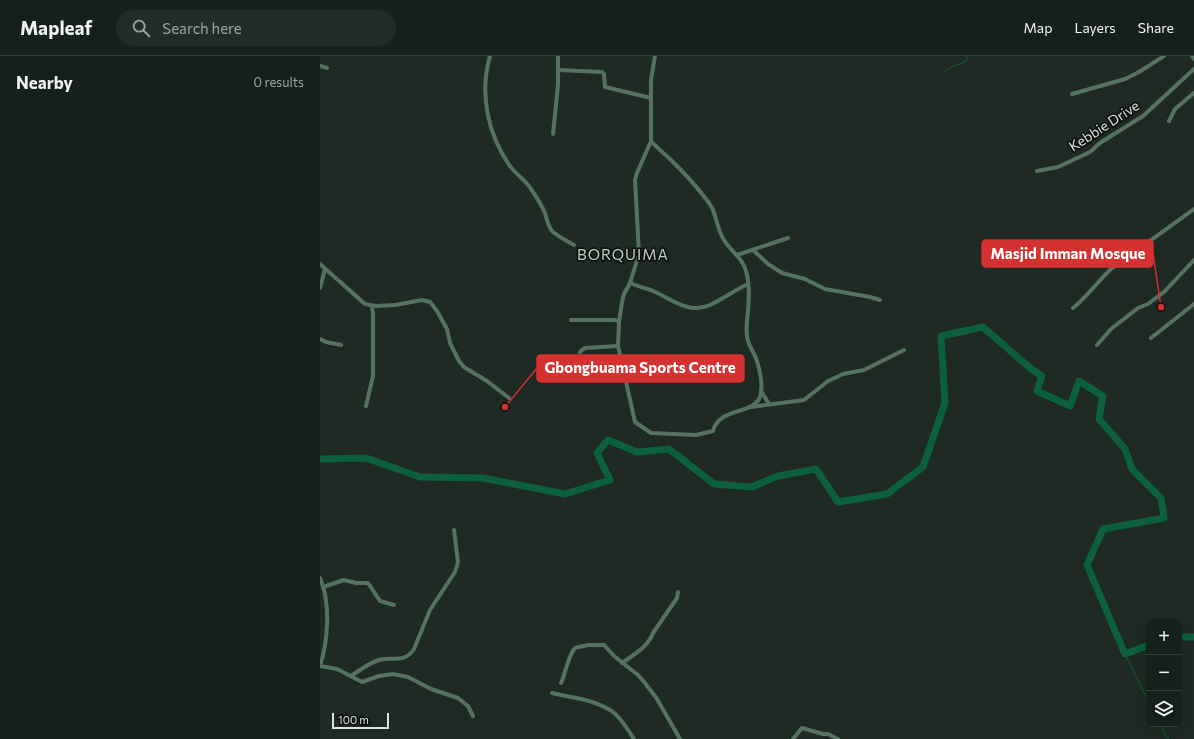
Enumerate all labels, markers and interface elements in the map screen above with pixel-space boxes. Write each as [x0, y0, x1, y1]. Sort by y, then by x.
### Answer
search box [116, 10, 396, 46]
text: Mapleaf [20, 16, 92, 39]
icon: search [130, 17, 152, 39]
text: Search here [162, 19, 242, 37]
text: Map [1024, 19, 1052, 36]
text: Layers [1074, 19, 1116, 36]
text: Share [1138, 19, 1174, 36]
text: Nearby [16, 72, 73, 93]
text: 0 results [253, 74, 304, 90]
street label: Kebbie Drive [1065, 97, 1142, 155]
callout: Masjid Imman Mosque [982, 240, 1153, 267]
text: Masjid Imman Mosque [991, 244, 1146, 262]
district label: BORQUIMA [577, 245, 669, 263]
callout: Gbongbuama Sports Centre [537, 355, 744, 382]
text: Gbongbuama Sports Centre [544, 358, 736, 376]
map controls [1146, 619, 1182, 727]
button: + [1146, 619, 1182, 655]
button: − [1146, 655, 1182, 691]
button: layers [1146, 691, 1182, 727]
scale bar [332, 711, 389, 730]
text: 100 m [338, 713, 369, 726]

